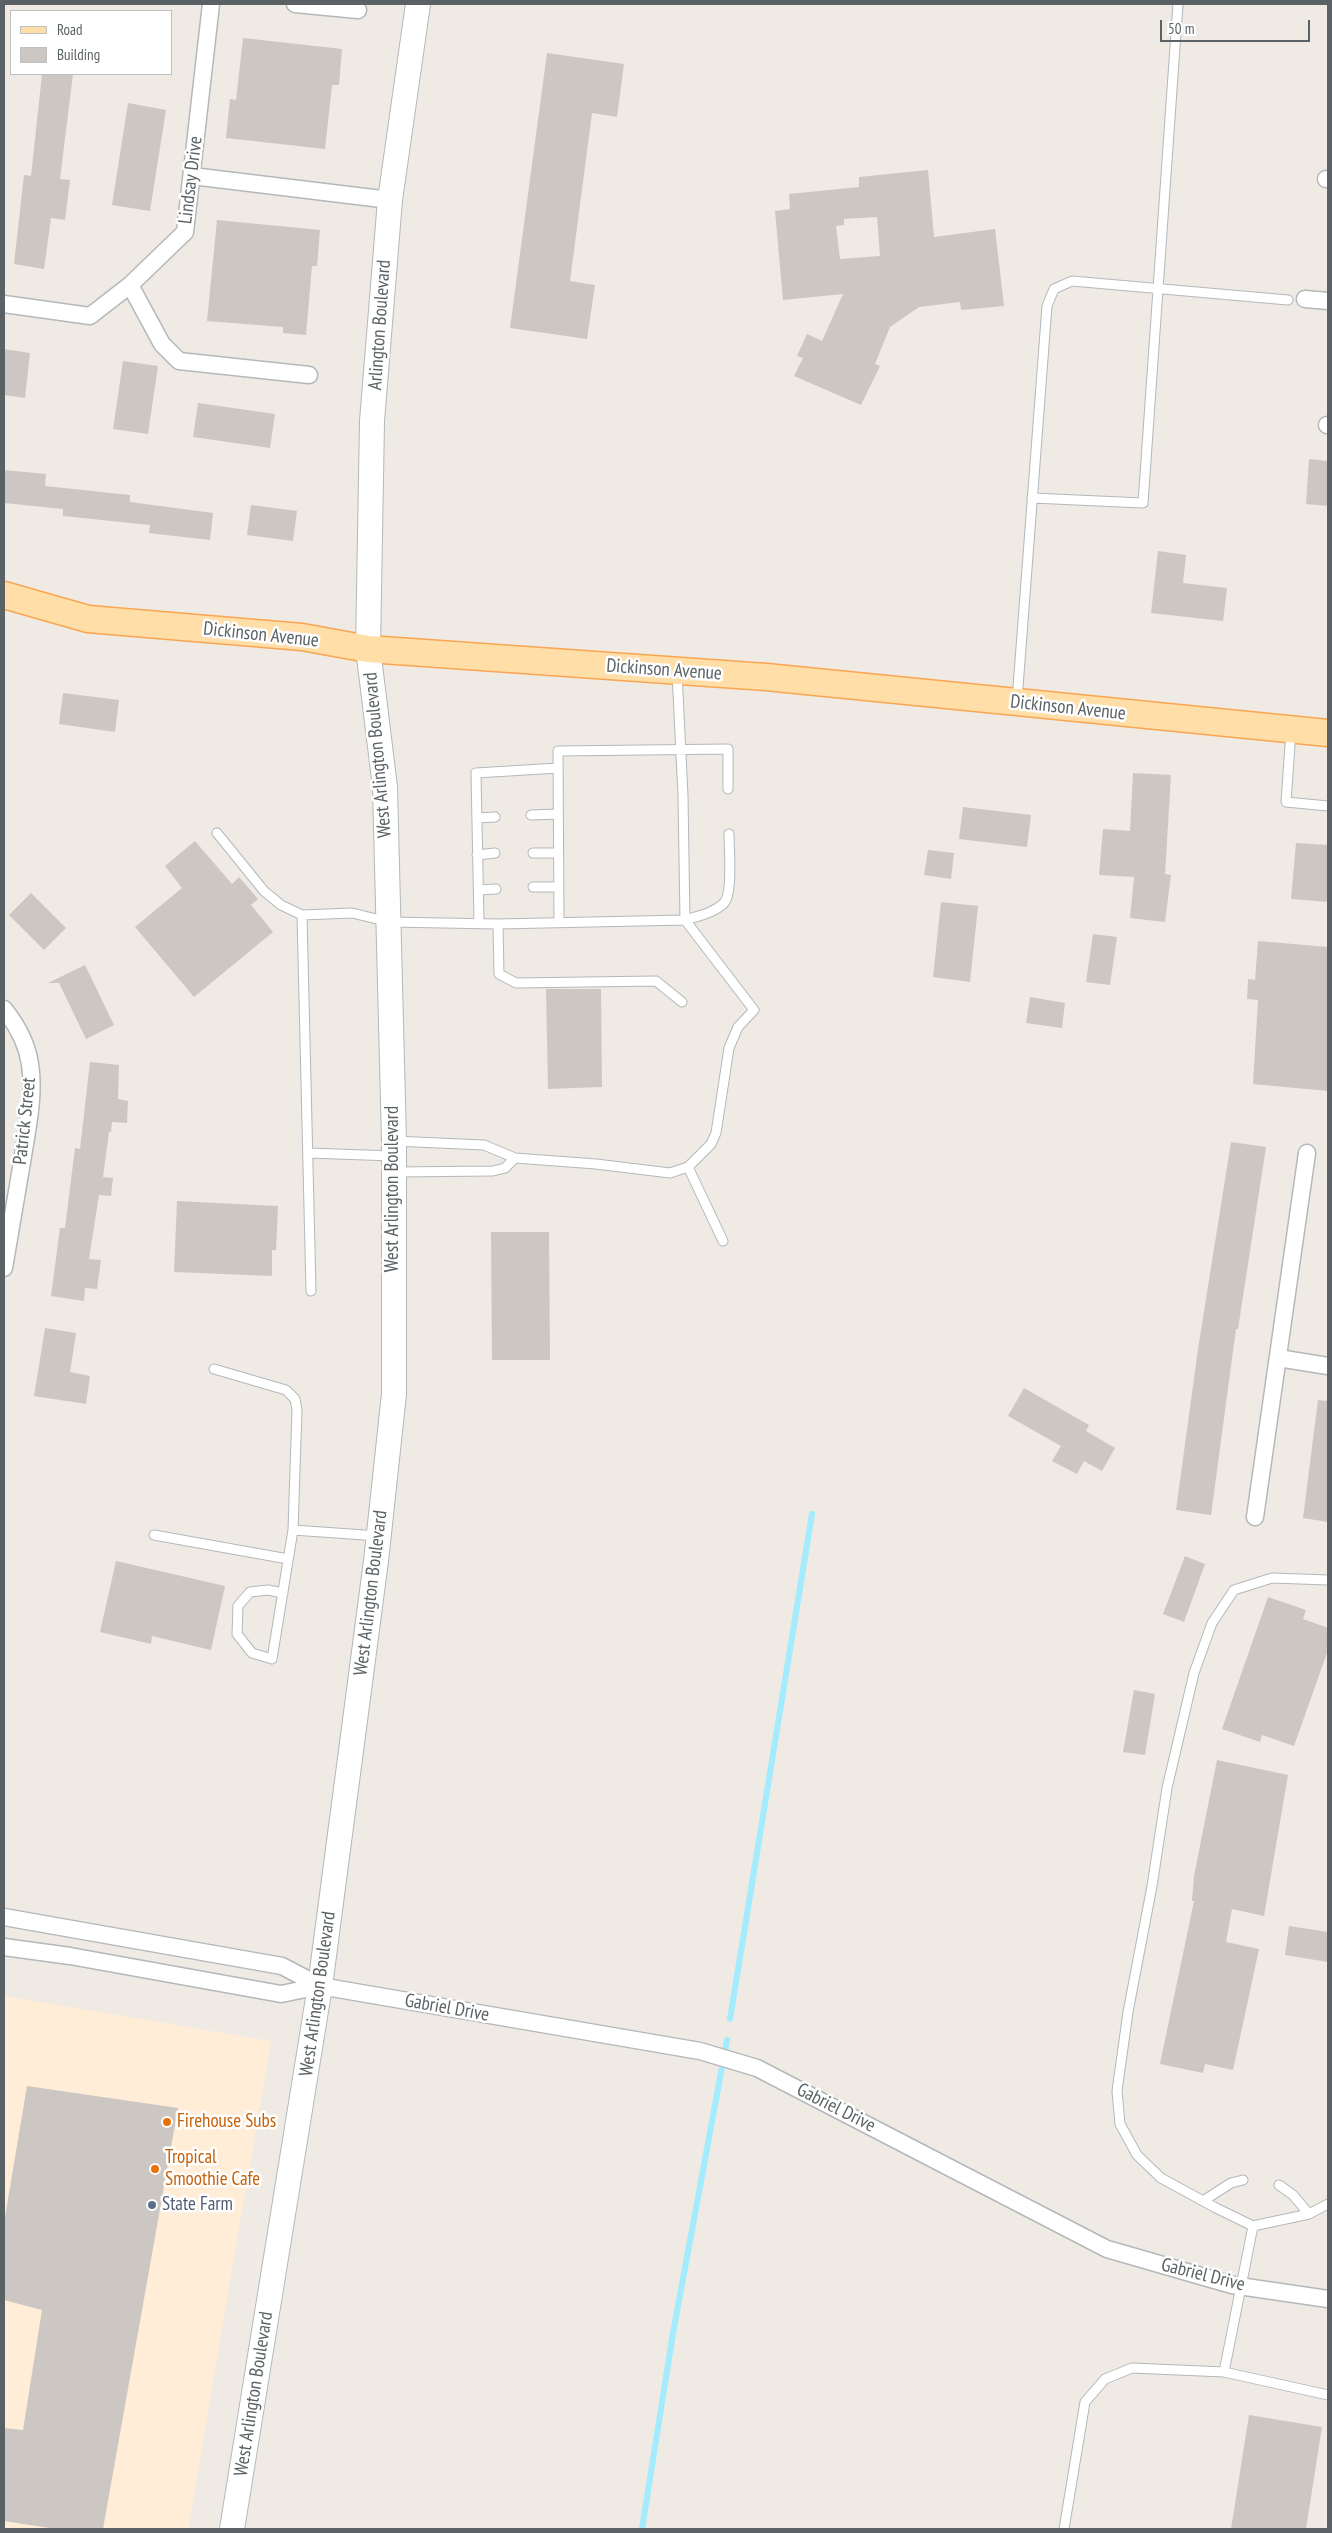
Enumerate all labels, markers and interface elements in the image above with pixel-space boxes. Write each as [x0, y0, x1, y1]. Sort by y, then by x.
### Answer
legend [10, 10, 172, 75]
scale bar [1162, 10, 1312, 42]
text: 50 m [1168, 19, 1194, 38]
text: Road [57, 20, 83, 39]
text: Building [57, 45, 100, 64]
street label: Lindsay Drive [174, 135, 208, 225]
street label: Arlington Boulevard [364, 259, 396, 391]
street label: Dickinson Avenue [202, 618, 320, 652]
street label: Dickinson Avenue [605, 655, 723, 685]
street label: West Arlington Boulevard [359, 671, 397, 839]
street label: Dickinson Avenue [1009, 691, 1127, 725]
street label: Patrick Street [9, 1076, 41, 1166]
street label: West Arlington Boulevard [382, 1106, 404, 1272]
street label: West Arlington Boulevard [350, 1509, 392, 1677]
street label: West Arlington Boulevard [295, 1910, 341, 2078]
street label: Gabriel Drive [403, 1989, 491, 2027]
street label: Gabriel Drive [793, 2078, 879, 2138]
place label: Firehouse Subs [177, 2111, 276, 2133]
marker: Firehouse Subs [161, 2116, 173, 2128]
place label: Tropical Smoothie Cafe [165, 2147, 260, 2191]
marker: Tropical Smoothie Cafe [149, 2163, 161, 2175]
place label: State Farm [162, 2194, 233, 2216]
marker: State Farm [146, 2199, 158, 2211]
street label: Gabriel Drive [1159, 2254, 1247, 2296]
street label: West Arlington Boulevard [230, 2310, 278, 2478]

